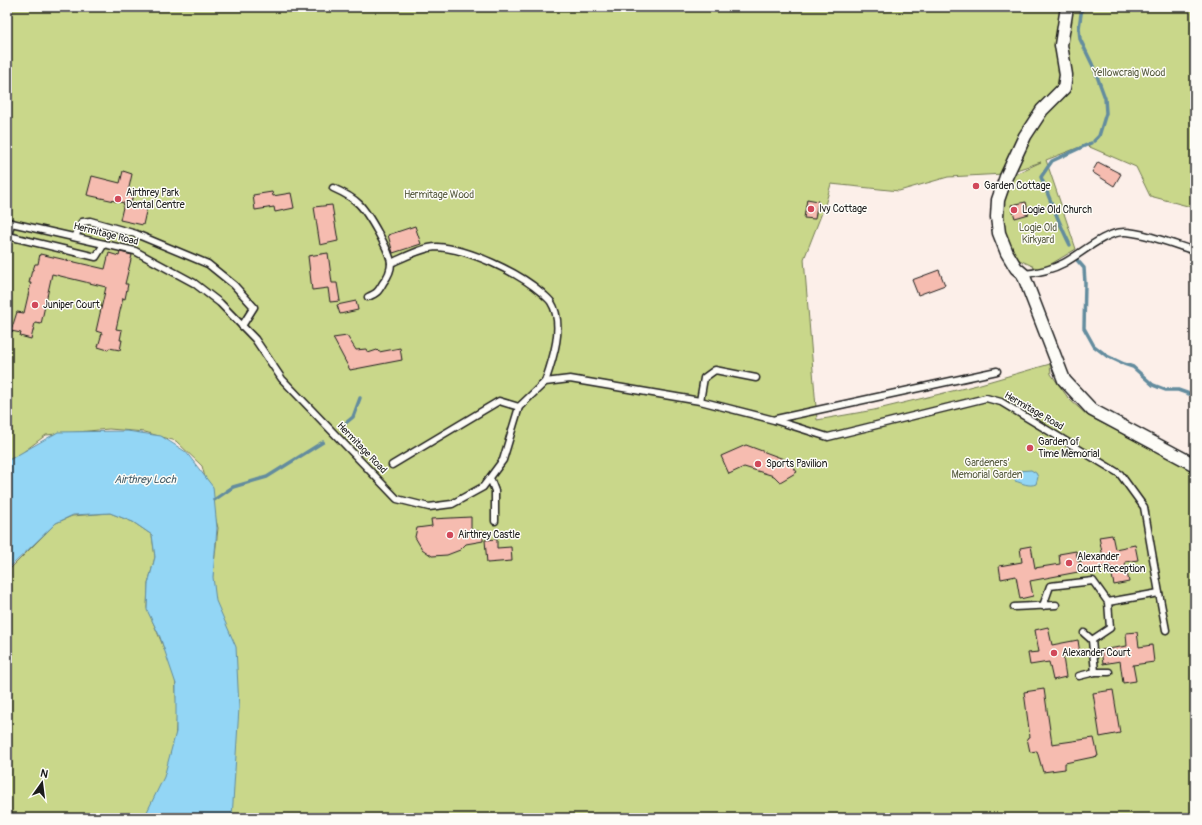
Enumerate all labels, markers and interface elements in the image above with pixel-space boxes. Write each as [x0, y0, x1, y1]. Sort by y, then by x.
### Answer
park label: Yellowcraig Wood [1092, 67, 1166, 79]
place label: Garden Cottage [984, 180, 1050, 192]
marker: Garden Cottage [971, 181, 981, 191]
place label: Airthrey Park Dental Centre [126, 187, 185, 211]
park label: Hermitage Wood [404, 189, 474, 201]
marker: Airthrey Park Dental Centre [113, 194, 123, 204]
place label: Ivy Cottage [819, 203, 867, 215]
marker: Ivy Cottage [806, 204, 816, 214]
place label: Logie Old Church [1022, 204, 1092, 216]
marker: Logie Old Church [1009, 205, 1019, 215]
street label: Hermitage Road [72, 220, 140, 248]
park label: Logie Old Kirkyard [1019, 222, 1057, 246]
place label: Juniper Court [43, 299, 101, 311]
marker: Juniper Court [30, 300, 40, 310]
street label: Hermitage Road [1002, 389, 1066, 433]
street label: Hermitage Road [335, 420, 390, 476]
place label: Garden of Time Memorial [1038, 436, 1100, 460]
marker: Garden of Time Memorial [1025, 443, 1035, 453]
park label: Gardeners' Memorial Garden [952, 457, 1023, 481]
place label: Sports Pavilion [766, 458, 828, 470]
marker: Sports Pavilion [753, 459, 763, 469]
water label: Airthrey Loch [114, 473, 177, 486]
place label: Airthrey Castle [458, 529, 520, 541]
marker: Airthrey Castle [445, 530, 455, 540]
place label: Alexander Court Reception [1077, 551, 1146, 575]
marker: Alexander Court Reception [1064, 558, 1074, 568]
place label: Alexander Court [1062, 647, 1132, 659]
marker: Alexander Court [1049, 648, 1059, 658]
north arrow [22, 763, 62, 803]
text: N [39, 767, 50, 781]

